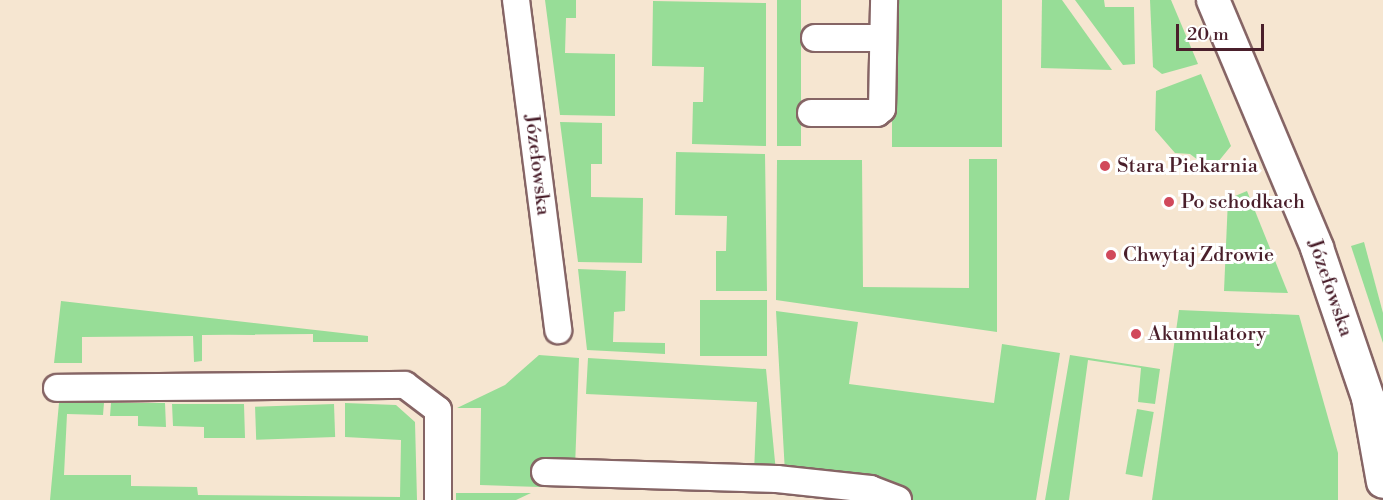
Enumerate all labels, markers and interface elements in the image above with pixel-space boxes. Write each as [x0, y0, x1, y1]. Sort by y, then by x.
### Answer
scale bar [1179, 12, 1268, 50]
text: 20 m [1187, 23, 1229, 46]
street label: Józefowska [519, 113, 555, 217]
place label: Stara Piekarnia [1117, 154, 1258, 178]
marker: Stara Piekarnia [1098, 159, 1112, 173]
place label: Po schodkach [1181, 190, 1305, 214]
marker: Po schodkach [1162, 195, 1176, 209]
street label: Józefowska [1302, 236, 1358, 340]
place label: Chwytaj Zdrowie [1123, 243, 1274, 267]
marker: Chwytaj Zdrowie [1104, 248, 1118, 262]
place label: Akumulatory [1148, 322, 1266, 346]
marker: Akumulatory [1129, 327, 1143, 341]

